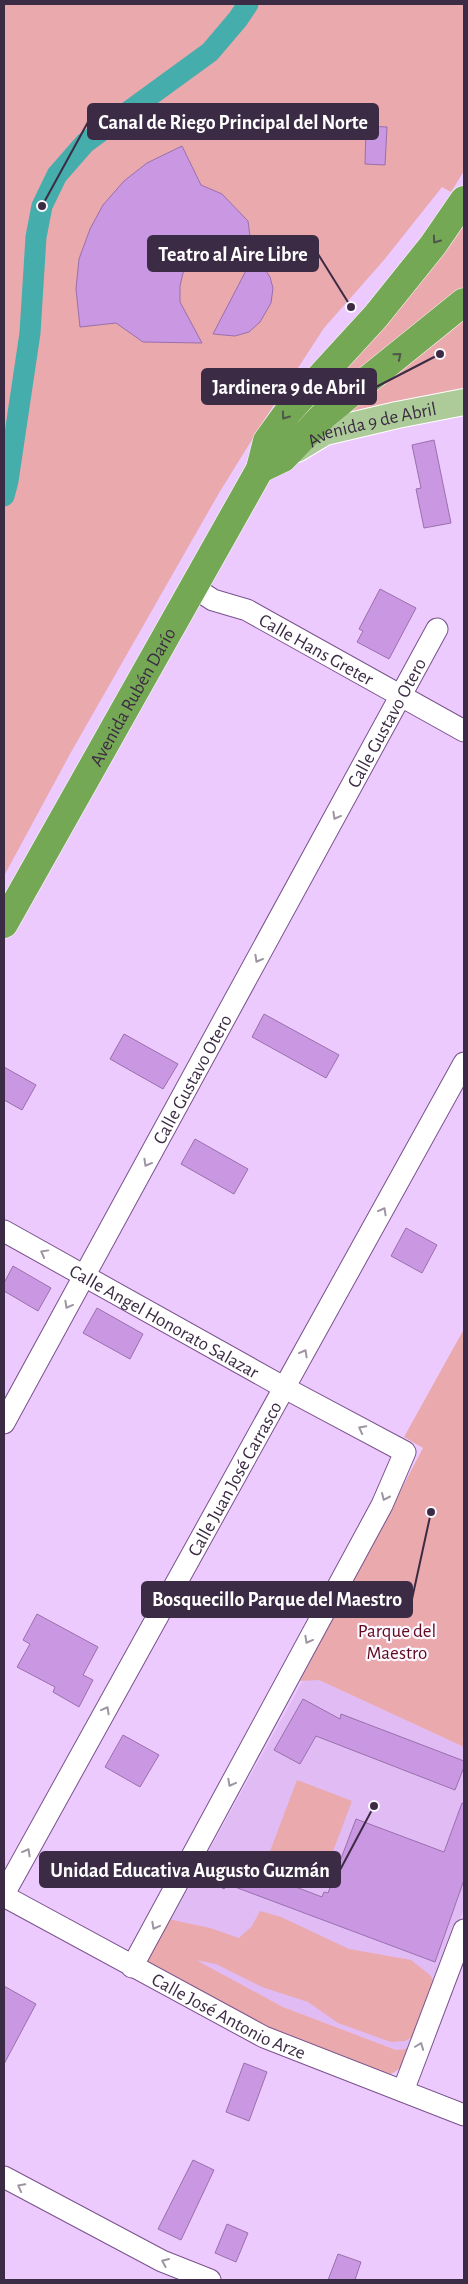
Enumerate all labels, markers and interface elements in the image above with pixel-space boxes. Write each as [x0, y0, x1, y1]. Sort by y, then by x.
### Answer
callout: Canal de Riego Principal del Norte [88, 104, 378, 139]
text: Canal de Riego Principal del Norte [98, 113, 368, 133]
one-way arrow [433, 235, 442, 244]
callout: Teatro al Aire Libre [148, 236, 318, 271]
text: Teatro al Aire Libre [158, 245, 308, 265]
one-way arrow [392, 353, 401, 361]
callout: Jardinera 9 de Abril [202, 369, 376, 404]
text: Jardinera 9 de Abril [212, 378, 366, 398]
street label: Avenida 9 de Abril [304, 400, 438, 451]
one-way arrow [282, 410, 290, 419]
street label: Calle Hans Greter [255, 611, 376, 690]
street label: Avenida Rubén Darío [87, 625, 180, 770]
street label: Calle Gustavo Otero [344, 655, 430, 791]
one-way arrow [332, 811, 342, 820]
one-way arrow [254, 953, 264, 962]
street label: Calle Gustavo Otero [150, 1011, 236, 1148]
one-way arrow [143, 1157, 153, 1166]
one-way arrow [377, 1207, 387, 1216]
one-way arrow [41, 1249, 50, 1259]
street label: Calle Angel Honorato Salazar [66, 1262, 262, 1382]
one-way arrow [65, 1300, 75, 1309]
one-way arrow [298, 1350, 308, 1359]
street label: Calle Juan José Carrasco [185, 1399, 286, 1560]
one-way arrow [359, 1425, 368, 1435]
one-way arrow [382, 1491, 392, 1500]
callout: Bosquecillo Parque del Maestro [142, 1582, 412, 1617]
text: Bosquecillo Parque del Maestro [152, 1590, 402, 1610]
park label: Parque del Maestro [358, 1622, 436, 1663]
one-way arrow [305, 1634, 315, 1643]
one-way arrow [100, 1706, 110, 1715]
one-way arrow [227, 1777, 237, 1786]
one-way arrow [21, 1848, 31, 1857]
callout: Unidad Educativa Augusto Guzmán [40, 1852, 340, 1887]
text: Unidad Educativa Augusto Guzmán [50, 1861, 330, 1881]
one-way arrow [151, 1921, 161, 1930]
street label: Calle José Antonio Arze [148, 1970, 308, 2063]
one-way arrow [414, 2042, 425, 2051]
one-way arrow [18, 2183, 27, 2193]
one-way arrow [161, 2258, 170, 2269]

